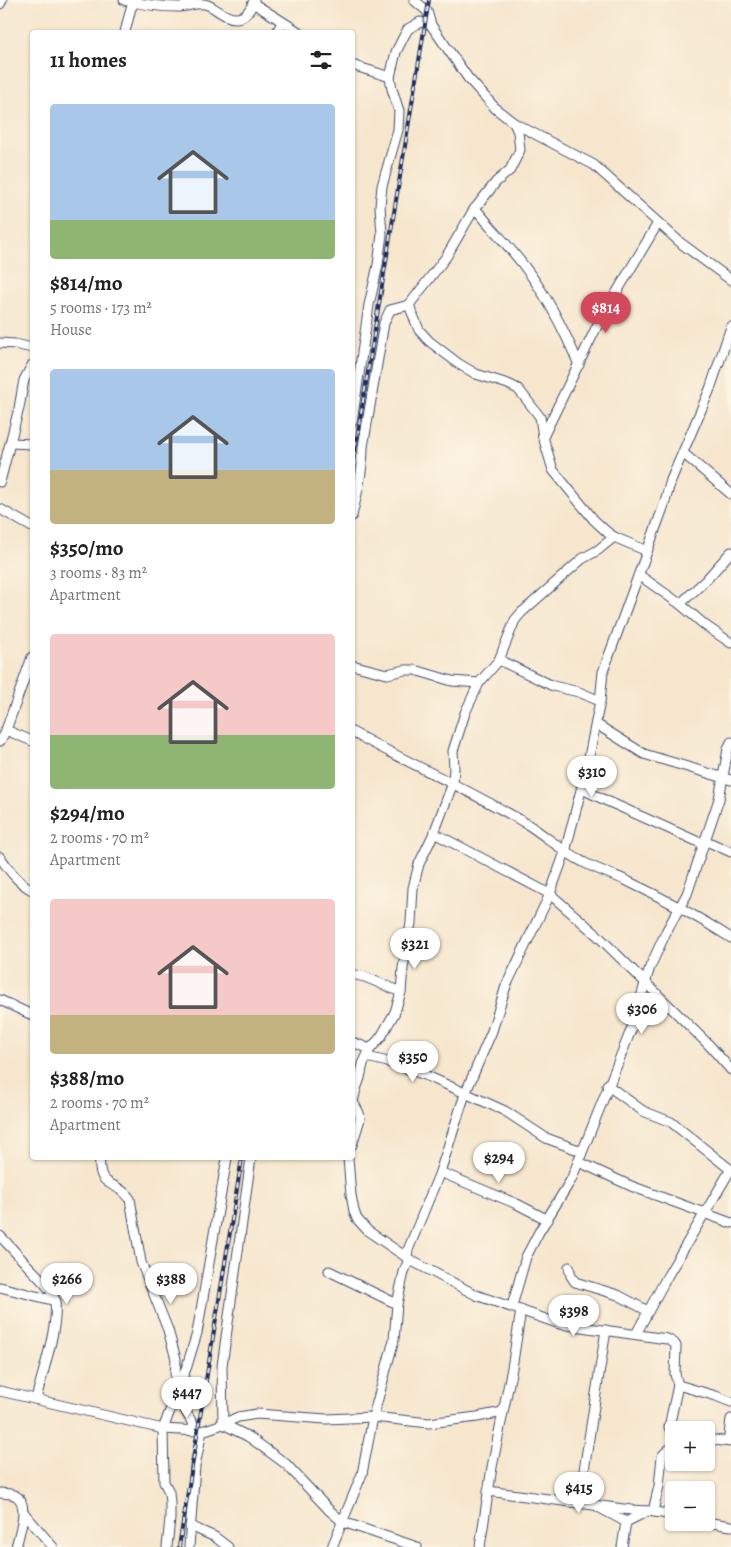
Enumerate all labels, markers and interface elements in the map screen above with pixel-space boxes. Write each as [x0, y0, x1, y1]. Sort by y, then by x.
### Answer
text: 11 homes [50, 46, 127, 74]
icon: filters [307, 46, 335, 74]
icon: home [148, 137, 238, 227]
text: $814/mo [50, 269, 123, 297]
pin: $814 [576, 292, 636, 334]
text: 5 rooms · 173 m² [50, 297, 152, 319]
text: $814 [592, 297, 620, 319]
text: House [50, 319, 92, 341]
icon: home [148, 402, 238, 492]
text: $350/mo [50, 534, 124, 562]
text: 3 rooms · 83 m² [50, 562, 147, 584]
text: Apartment [50, 584, 121, 606]
icon: home [148, 667, 238, 757]
pin: $310 [562, 756, 622, 798]
text: $310 [578, 761, 606, 783]
text: $294/mo [50, 799, 125, 827]
text: 2 rooms · 70 m² [50, 827, 149, 849]
text: Apartment [50, 849, 121, 871]
pin: $321 [385, 928, 445, 970]
icon: home [148, 932, 238, 1022]
text: $321 [401, 933, 429, 955]
pin: $306 [612, 992, 672, 1035]
text: $306 [627, 998, 657, 1020]
pin: $350 [383, 1040, 443, 1083]
text: $350 [398, 1046, 428, 1068]
text: $388/mo [50, 1064, 124, 1092]
text: 2 rooms · 70 m² [50, 1092, 149, 1114]
text: Apartment [50, 1114, 121, 1136]
pin: $294 [469, 1142, 529, 1184]
text: $294 [484, 1147, 514, 1169]
pin: $266 [37, 1262, 97, 1305]
pin: $388 [141, 1262, 201, 1305]
text: $266 [52, 1268, 82, 1290]
text: $388 [156, 1268, 186, 1290]
pin: $398 [544, 1294, 604, 1337]
text: $398 [559, 1300, 589, 1322]
pin: $447 [157, 1376, 217, 1419]
text: $447 [172, 1382, 202, 1404]
map controls [665, 1421, 715, 1531]
button: + [665, 1421, 715, 1471]
pin: $415 [549, 1472, 609, 1514]
text: $415 [565, 1477, 593, 1499]
button: − [665, 1481, 715, 1531]

